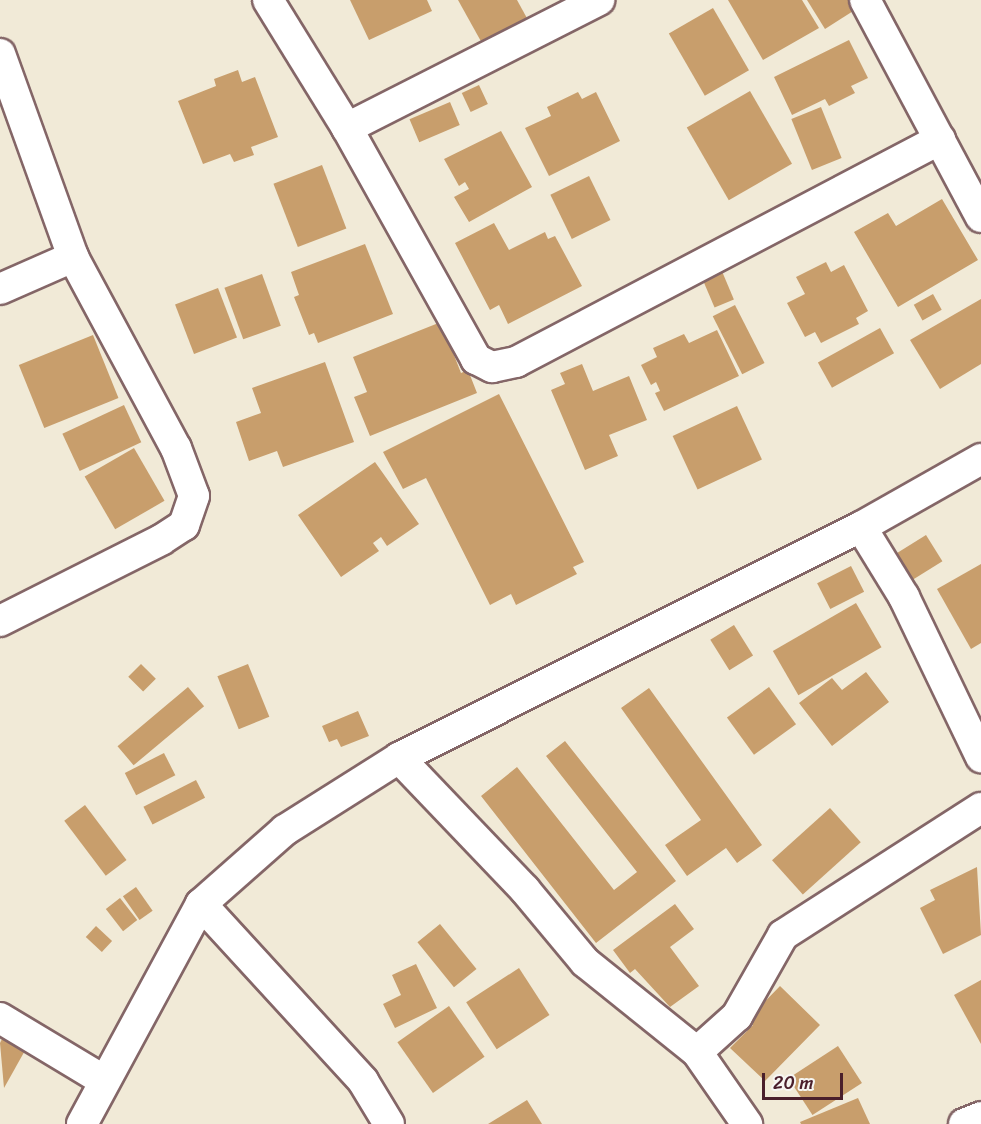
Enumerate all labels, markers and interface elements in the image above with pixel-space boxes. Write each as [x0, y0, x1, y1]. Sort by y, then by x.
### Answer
scale bar [765, 1061, 846, 1099]
text: 20 m [773, 1067, 813, 1099]

